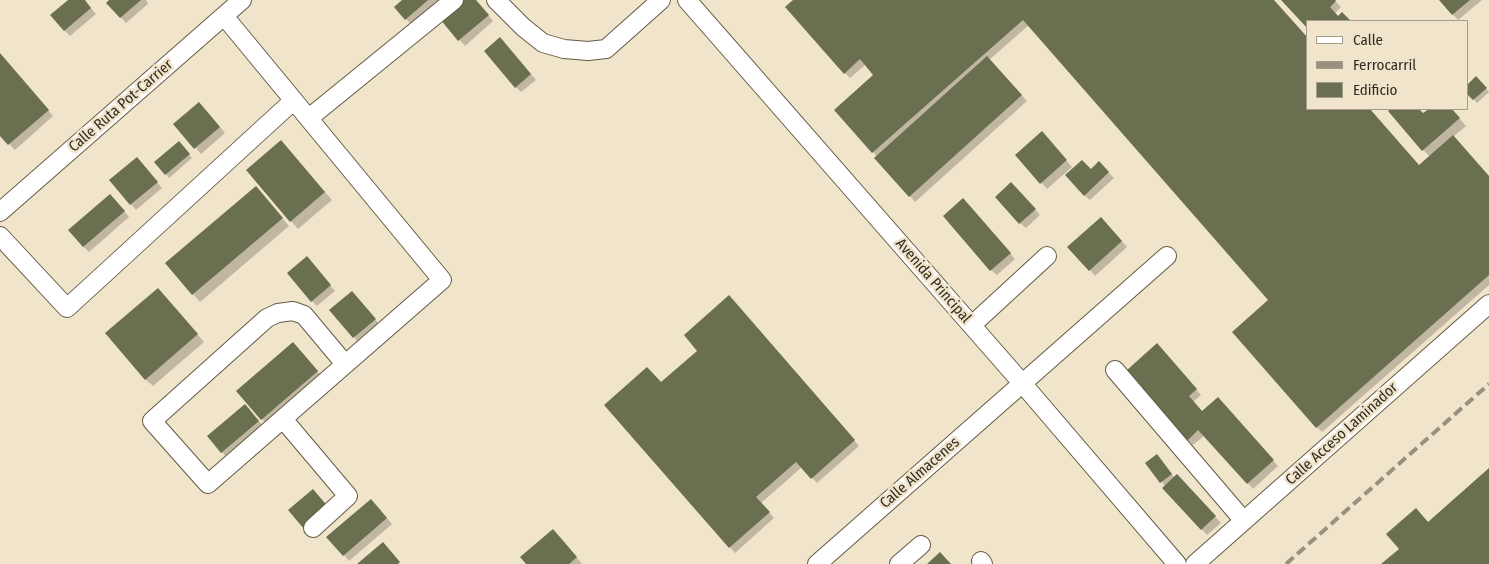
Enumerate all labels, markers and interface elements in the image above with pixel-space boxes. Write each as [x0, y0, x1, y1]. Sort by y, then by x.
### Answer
legend [1306, 20, 1469, 110]
text: Calle [1353, 31, 1383, 49]
street label: Calle Ruta Pot-Carrier [65, 56, 177, 156]
text: Ferrocarril [1353, 56, 1416, 74]
text: Edificio [1353, 81, 1398, 99]
street label: Avenida Principal [891, 235, 975, 327]
street label: Calle Acceso Laminador [1282, 379, 1402, 489]
street label: Calle Almacenes [877, 434, 963, 512]

